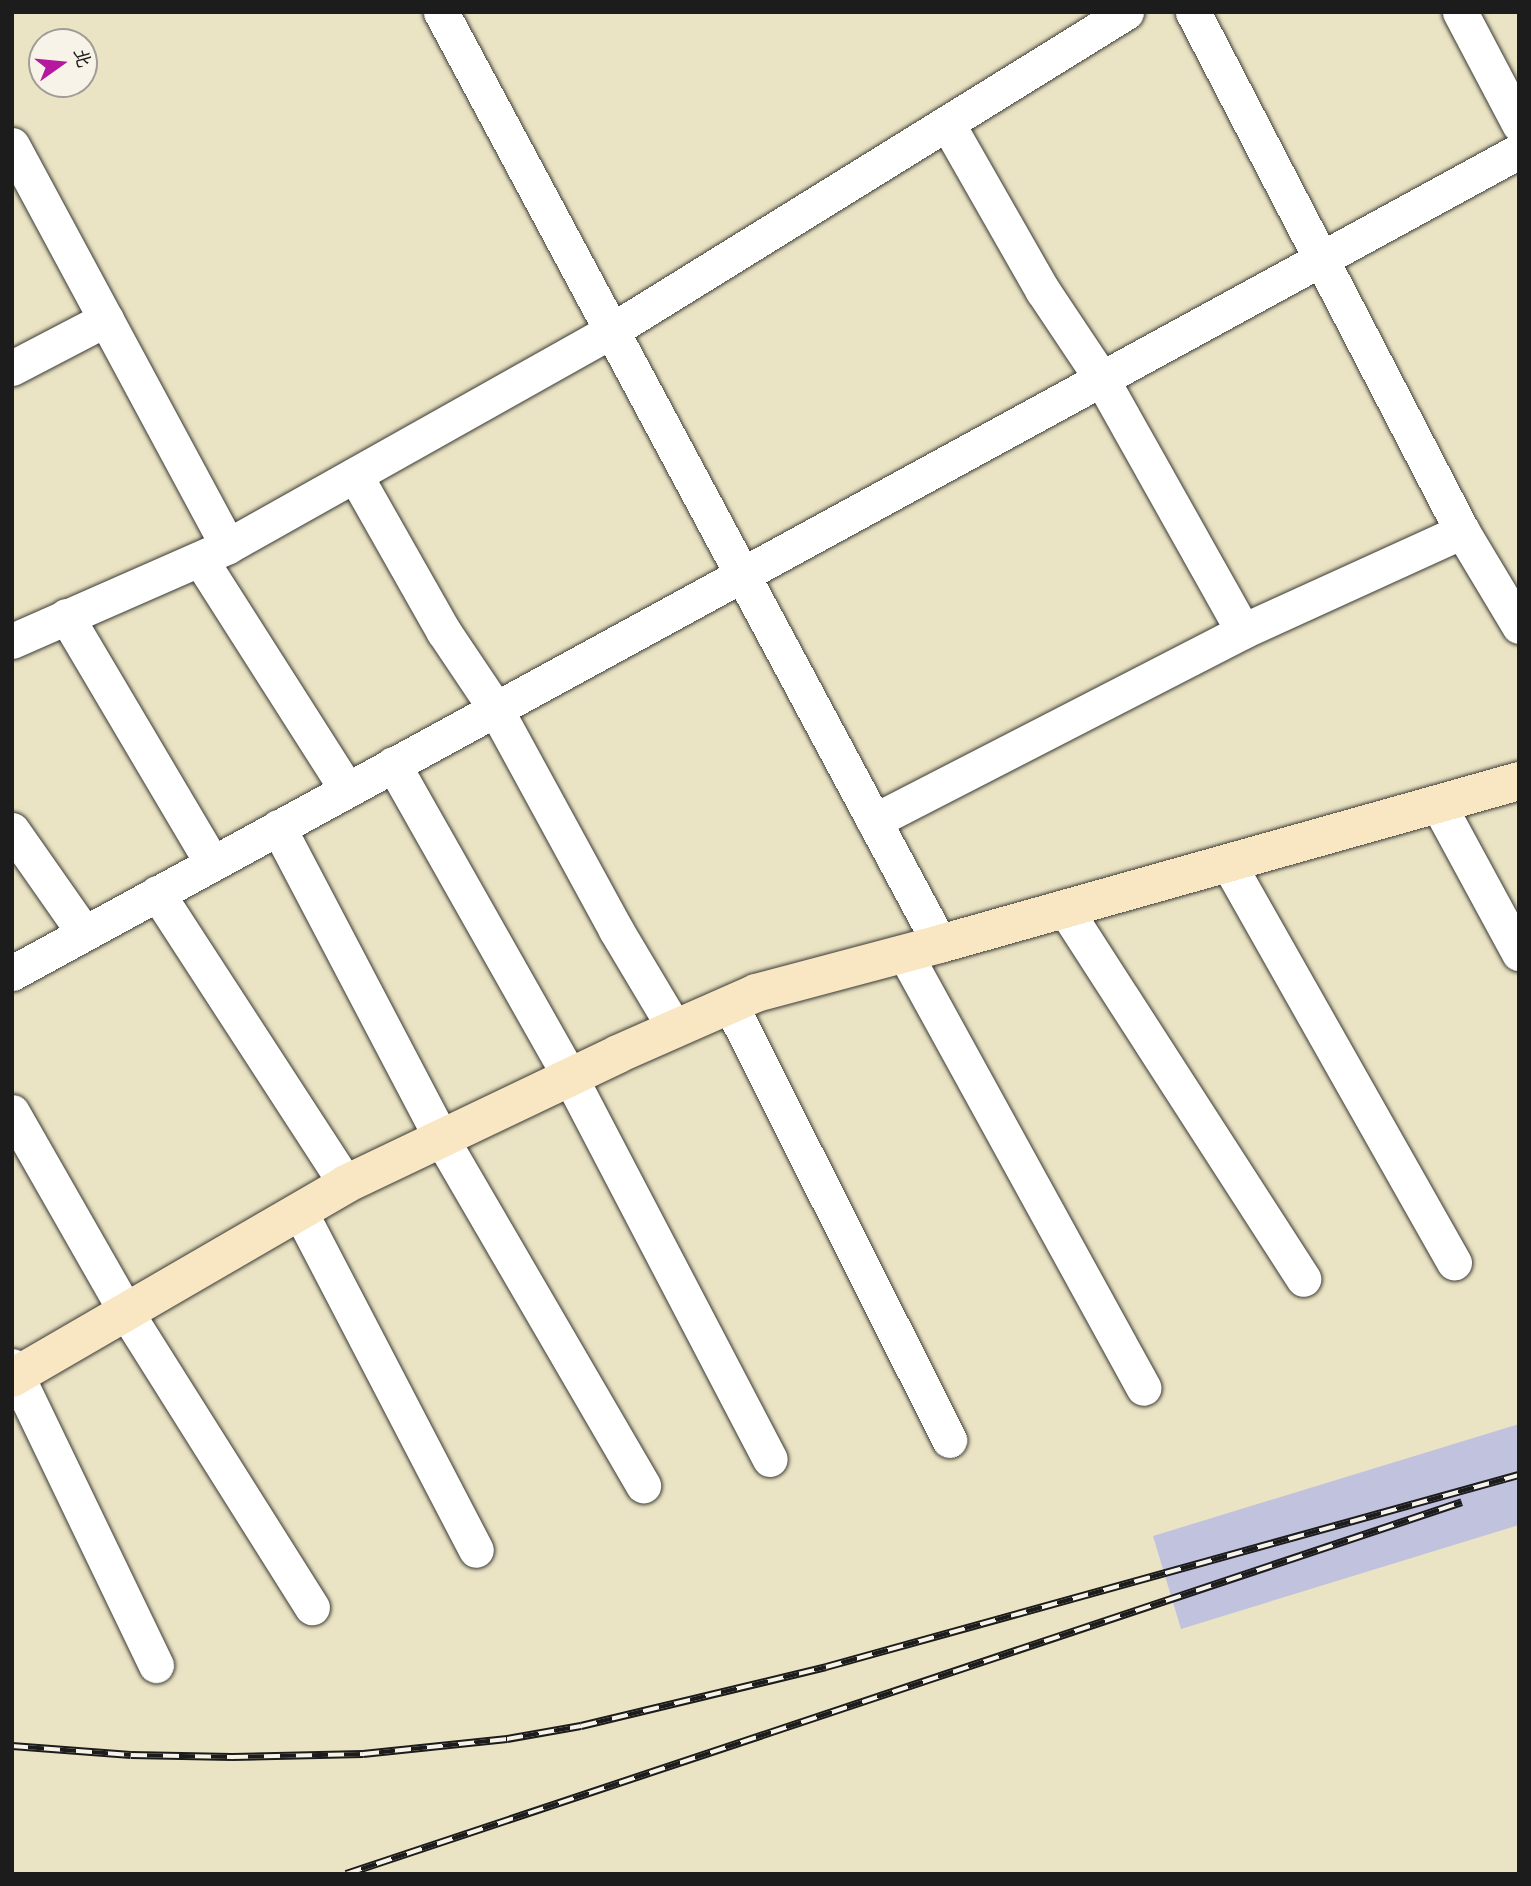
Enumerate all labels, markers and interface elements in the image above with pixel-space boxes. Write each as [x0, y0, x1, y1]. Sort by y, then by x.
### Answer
north arrow [28, 28, 98, 98]
text: 北 [67, 46, 96, 70]

